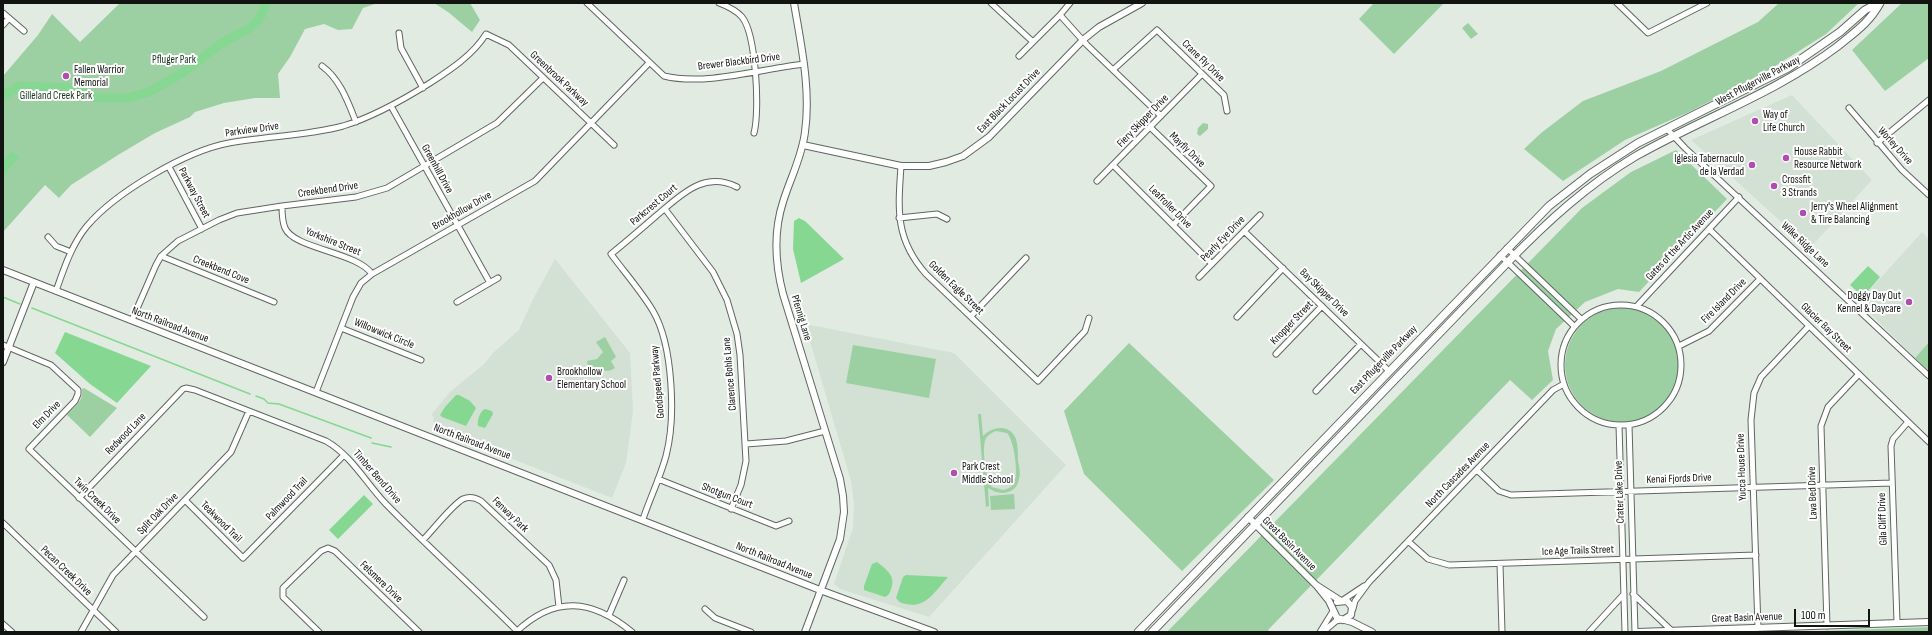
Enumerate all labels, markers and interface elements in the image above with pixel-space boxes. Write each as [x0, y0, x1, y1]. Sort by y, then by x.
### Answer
street label: Crane Fly Drive [1179, 37, 1227, 85]
street label: Greenbrook Parkway [527, 49, 591, 109]
street label: Brewer Blackbird Drive [697, 50, 781, 74]
park label: Pfluger Park [152, 53, 196, 67]
street label: West Pflugerville Parkway [1714, 53, 1802, 109]
place label: Fallen Warrior Memorial [74, 63, 124, 89]
street label: East Black Locust Drive [975, 66, 1043, 136]
marker: Fallen Warrior Memorial [61, 71, 71, 81]
park label: Gilleland Creek Park [20, 89, 92, 103]
street label: Fiery Skipper Drive [1114, 92, 1172, 150]
place label: Way of Life Church [1763, 108, 1805, 134]
marker: Way of Life Church [1750, 116, 1760, 126]
street label: Parkview Drive [224, 120, 280, 140]
street label: Worley Drive [1875, 124, 1915, 168]
street label: Mayfly Drive [1166, 130, 1208, 170]
street label: Greenhill Drive [418, 142, 456, 196]
place label: House Rabbit Resource Network [1794, 145, 1861, 171]
place label: Iglesia Tabernaculo de la Verdad [1674, 152, 1744, 178]
marker: House Rabbit Resource Network [1781, 153, 1791, 163]
marker: Iglesia Tabernaculo de la Verdad [1747, 160, 1757, 170]
street label: Parkway Street [175, 165, 213, 221]
place label: Crossfit 3 Strands [1782, 173, 1817, 199]
street label: Creekbend Drive [297, 179, 359, 201]
street label: Parkcrest Court [628, 181, 680, 229]
marker: Crossfit 3 Strands [1769, 181, 1779, 191]
street label: Leafroller Drive [1146, 183, 1194, 231]
street label: Brookhollow Drive [430, 189, 494, 233]
place label: Jerry's Wheel Alignment & Tire Balancing [1811, 200, 1898, 226]
street label: Gates of the Artic Avenue [1643, 206, 1717, 284]
marker: Jerry's Wheel Alignment & Tire Balancing [1798, 208, 1808, 218]
street label: Pearly Eye Drive [1198, 213, 1248, 265]
street label: Wilke Ridge Lane [1778, 219, 1832, 271]
street label: Yorkshire Street [303, 225, 363, 259]
street label: Creekbend Cove [191, 253, 251, 287]
street label: Golden Eagle Street [926, 258, 986, 318]
street label: Bay Skipper Drive [1297, 266, 1351, 320]
street label: Fire Island Drive [1699, 276, 1749, 326]
place label: Doggy Day Out Kennel & Daycare [1837, 289, 1901, 315]
street label: Pfennig Lane [788, 294, 814, 342]
marker: Doggy Day Out Kennel & Daycare [1904, 297, 1914, 307]
street label: Knopper Street [1268, 298, 1316, 348]
street label: Glacier Bay Street [1798, 300, 1854, 356]
street label: North Railroad Avenue [130, 304, 210, 346]
street label: Willowwick Circle [352, 316, 416, 352]
street label: East Pflugerville Parkway [1348, 323, 1420, 397]
street label: Clarence Bohls Lane [720, 337, 740, 411]
street label: Goodspeed Parkway [648, 345, 668, 419]
place label: Brookhollow Elementary School [557, 365, 626, 391]
marker: Brookhollow Elementary School [544, 373, 554, 383]
street label: Elm Drive [30, 398, 64, 432]
street label: Redwood Lane [103, 410, 149, 458]
street label: North Railroad Avenue [432, 421, 512, 463]
street label: Yucca House Drive [1734, 433, 1750, 501]
street label: North Cascades Avenue [1423, 439, 1493, 511]
street label: Timber Bend Drive [350, 447, 404, 507]
place label: Park Crest Middle School [962, 460, 1013, 486]
street label: Crater Lake Drive [1612, 460, 1628, 524]
street label: Lava Bed Drive [1805, 466, 1821, 520]
marker: Park Crest Middle School [949, 468, 959, 478]
street label: Kenai Fjords Drive [1646, 471, 1712, 487]
street label: Twin Creek Drive [71, 475, 123, 527]
street label: Palmwood Trail [263, 475, 311, 523]
street label: Shotgun Court [700, 480, 754, 512]
street label: Split Oak Drive [135, 490, 181, 538]
street label: Gila Cliff Drive [1875, 493, 1891, 545]
street label: Fenway Park [489, 494, 531, 536]
street label: Teakwood Trail [198, 499, 244, 545]
street label: Great Basin Avenue [1259, 514, 1319, 574]
street label: North Railroad Avenue [734, 540, 814, 582]
street label: Pecan Creek Drive [38, 543, 94, 599]
street label: Ice Age Trails Street [1542, 543, 1614, 559]
street label: Felsmere Drive [357, 558, 405, 606]
scale bar [1796, 601, 1872, 627]
text: 100 m [1801, 608, 1826, 623]
street label: Great Basin Avenue [1711, 610, 1783, 626]

